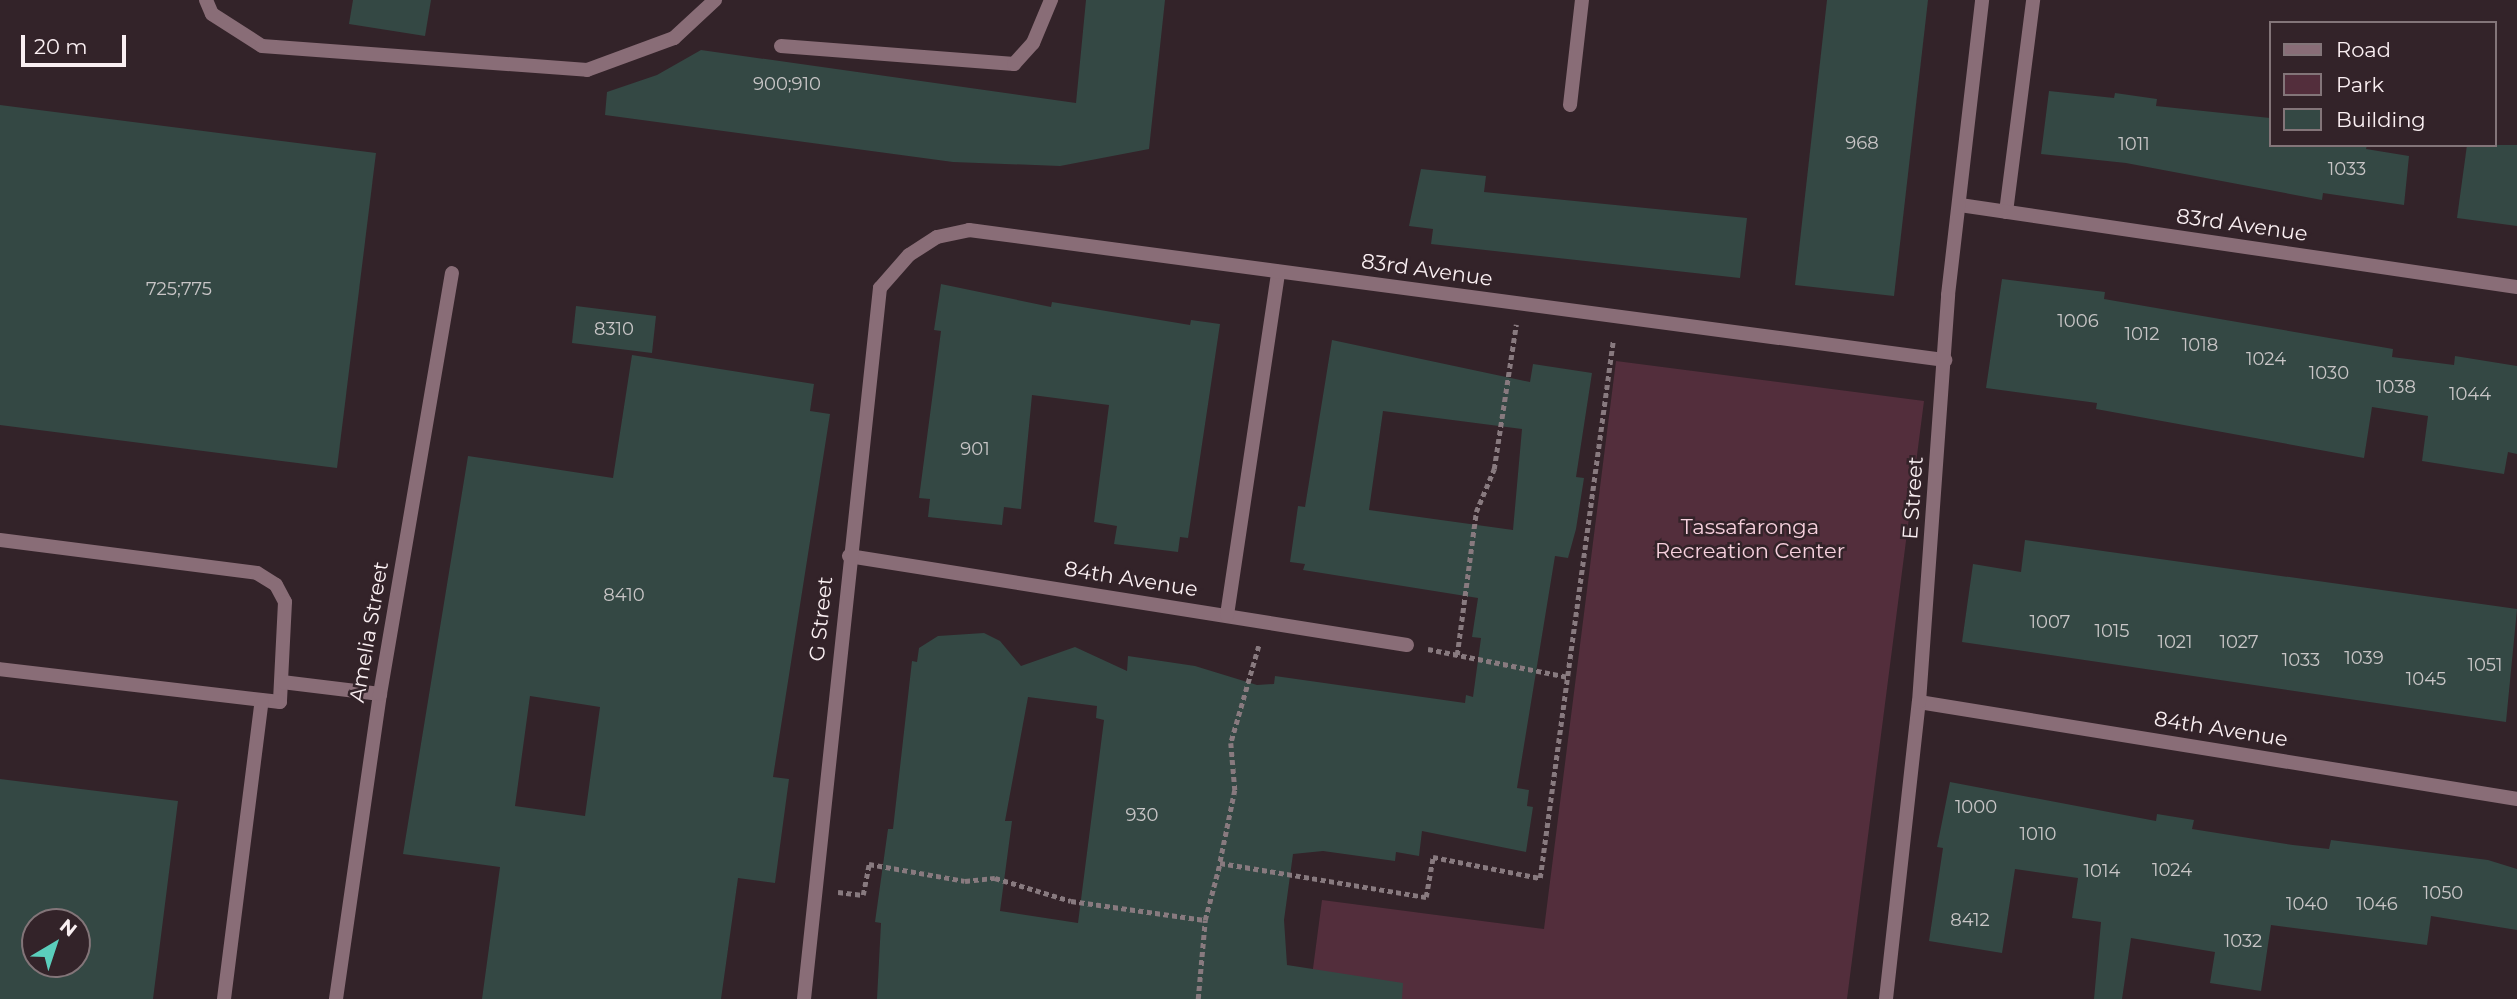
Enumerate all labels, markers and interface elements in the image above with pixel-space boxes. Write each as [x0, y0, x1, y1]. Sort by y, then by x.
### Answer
scale bar [24, 21, 130, 65]
legend [2268, 21, 2496, 147]
text: 20 m [34, 34, 88, 59]
text: Road [2336, 37, 2391, 62]
text: Park [2336, 72, 2384, 97]
house number: 900;910 [753, 73, 821, 95]
text: Building [2336, 107, 2426, 132]
house number: 968 [1845, 132, 1879, 154]
house number: 1011 [2118, 133, 2150, 155]
house number: 1033 [2328, 158, 2366, 180]
street label: 83rd Avenue [2175, 203, 2309, 247]
street label: 83rd Avenue [1360, 248, 1494, 292]
house number: 725;775 [146, 278, 212, 300]
house number: 1006 [2057, 310, 2099, 332]
house number: 8310 [594, 318, 634, 340]
house number: 1012 [2124, 323, 2160, 345]
house number: 1018 [2182, 334, 2218, 356]
house number: 1024 [2246, 348, 2286, 370]
house number: 1030 [2309, 362, 2349, 384]
house number: 1038 [2376, 376, 2416, 398]
house number: 1044 [2449, 383, 2491, 405]
house number: 901 [960, 438, 990, 460]
street label: E Street [1898, 456, 1928, 540]
park label: Tassafaronga Recreation Center [1655, 514, 1845, 564]
street label: 84th Avenue [1062, 556, 1200, 602]
street label: Amelia Street [344, 560, 394, 704]
street label: G Street [804, 575, 838, 663]
house number: 8410 [603, 584, 645, 606]
house number: 1007 [2030, 611, 2070, 633]
house number: 1015 [2094, 620, 2130, 642]
house number: 1021 [2157, 631, 2193, 653]
house number: 1027 [2219, 631, 2259, 653]
house number: 1039 [2344, 647, 2384, 669]
house number: 1033 [2282, 649, 2320, 671]
house number: 1051 [2467, 654, 2503, 676]
house number: 1045 [2406, 668, 2446, 690]
street label: 84th Avenue [2152, 706, 2290, 752]
house number: 1000 [1955, 796, 1997, 818]
house number: 930 [1126, 804, 1158, 826]
house number: 1010 [2020, 823, 2056, 845]
house number: 1024 [2152, 859, 2192, 881]
house number: 1014 [2084, 860, 2120, 882]
house number: 1050 [2423, 882, 2463, 904]
house number: 1040 [2286, 893, 2328, 915]
house number: 1046 [2356, 893, 2398, 915]
north arrow [21, 908, 91, 978]
house number: 8412 [1950, 909, 1990, 931]
text: N [55, 914, 81, 942]
house number: 1032 [2224, 930, 2262, 952]

